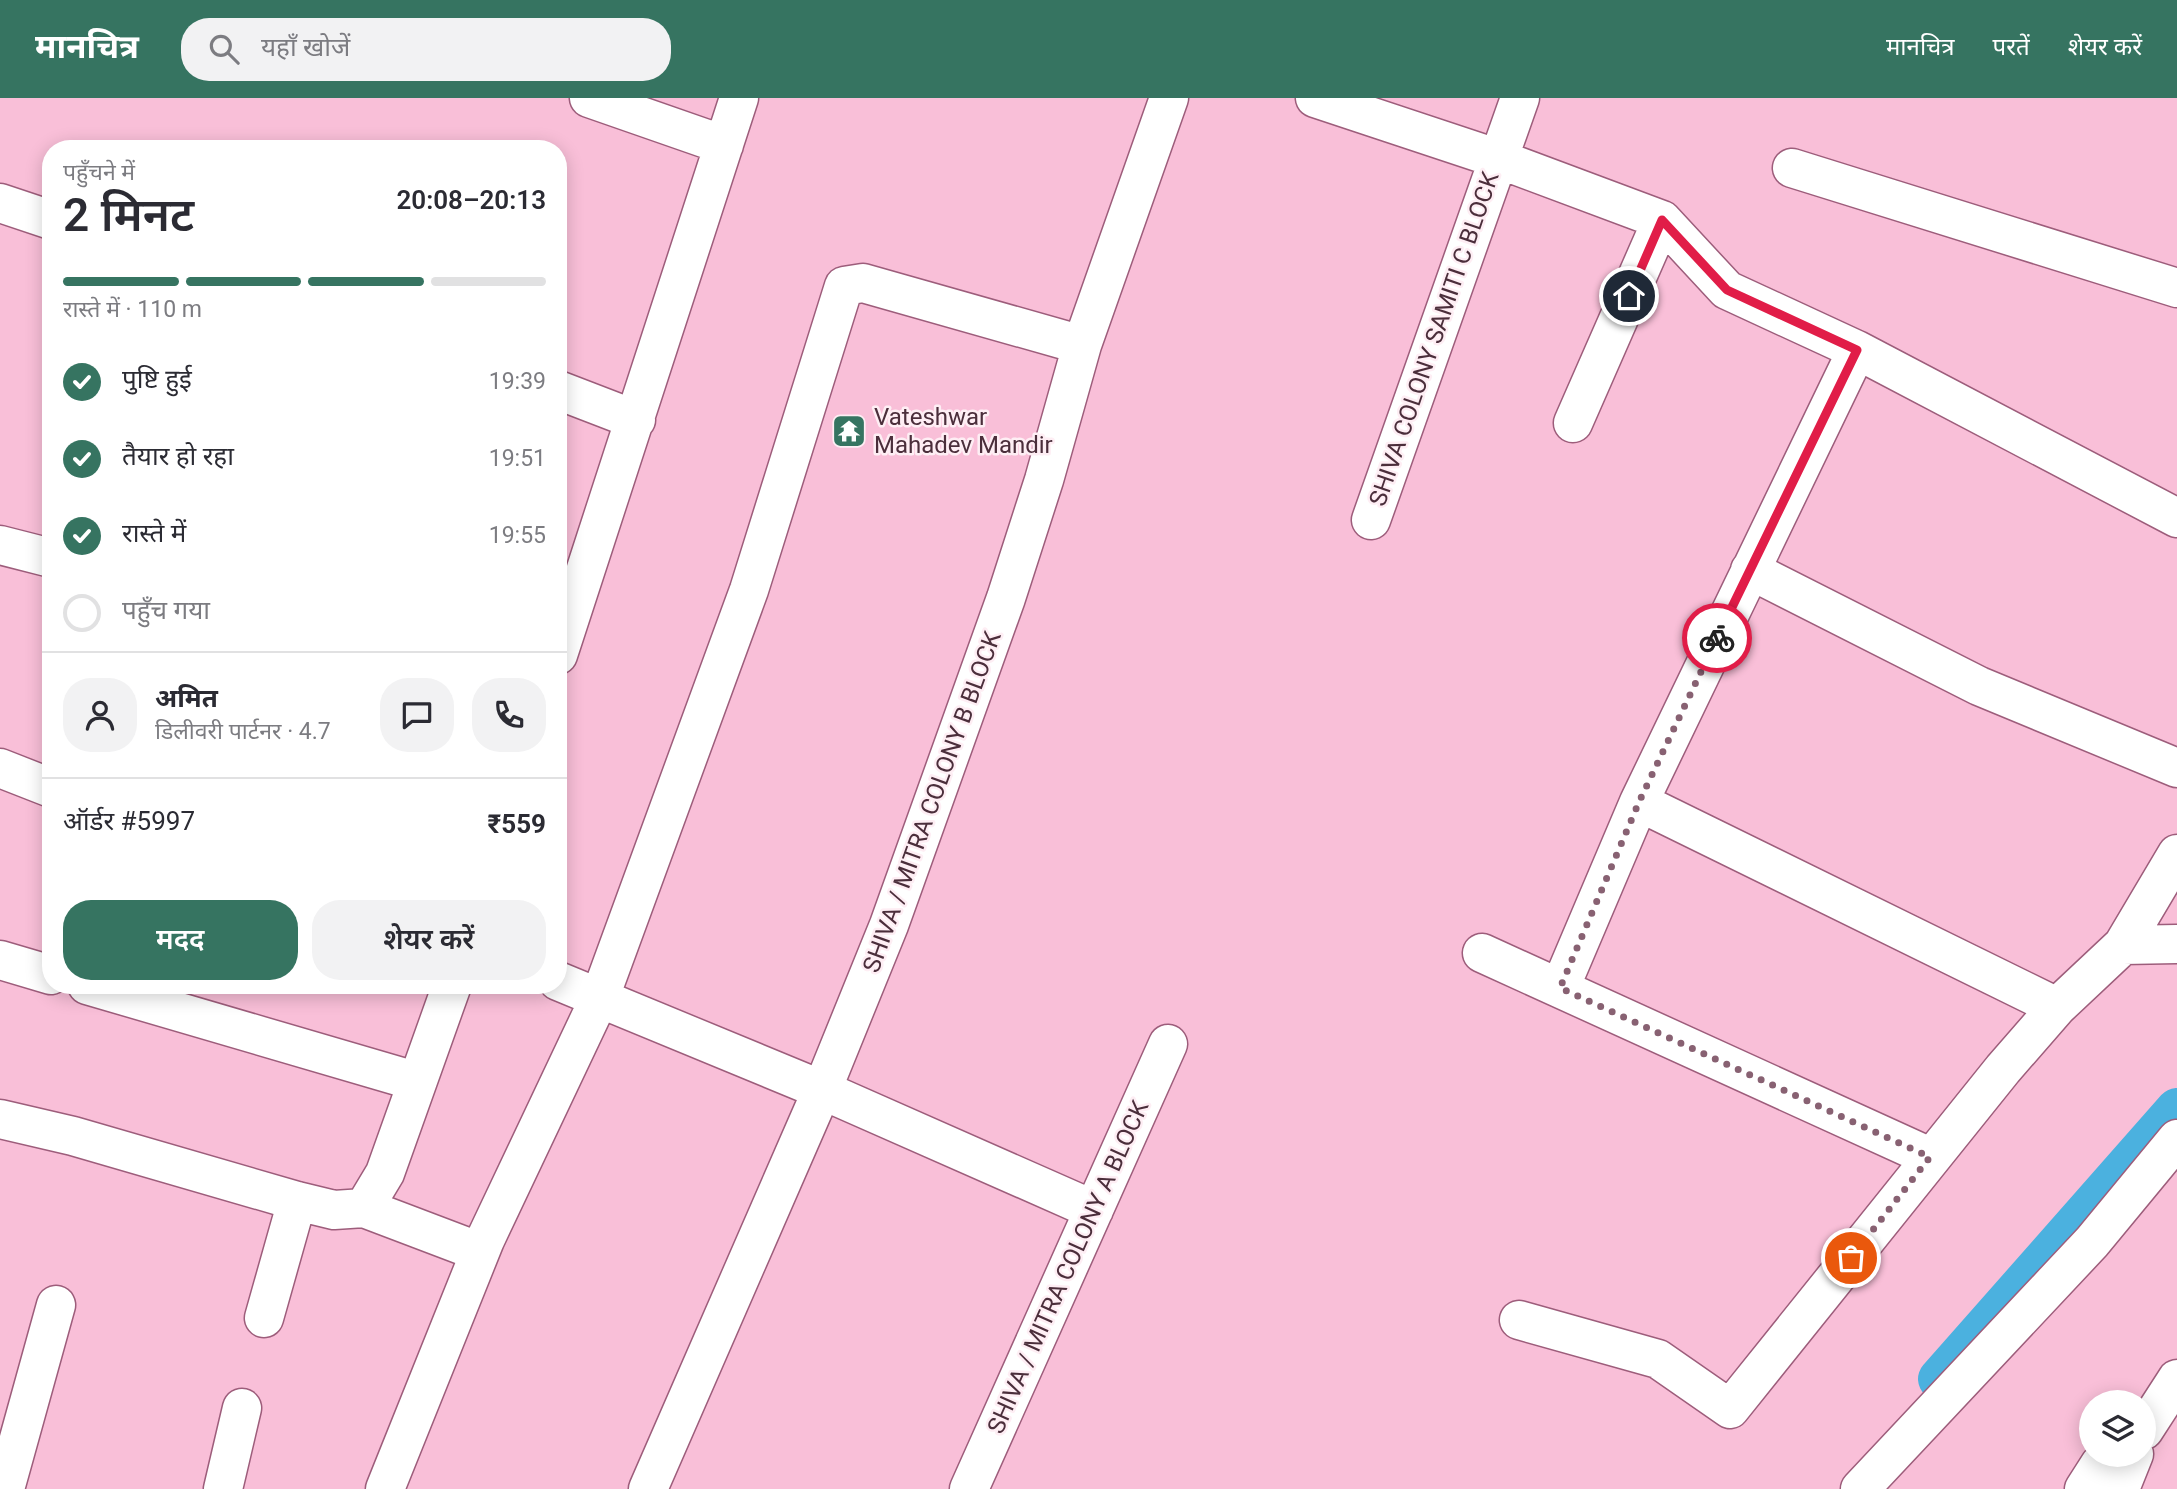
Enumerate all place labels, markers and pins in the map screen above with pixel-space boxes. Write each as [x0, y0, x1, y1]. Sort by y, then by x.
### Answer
pin [1599, 266, 1659, 326]
place label: Vateshwar Mahadev Mandir [874, 403, 1053, 459]
temple icon: Vateshwar Mahadev Mandir [830, 412, 868, 450]
pin [1821, 1228, 1881, 1288]

